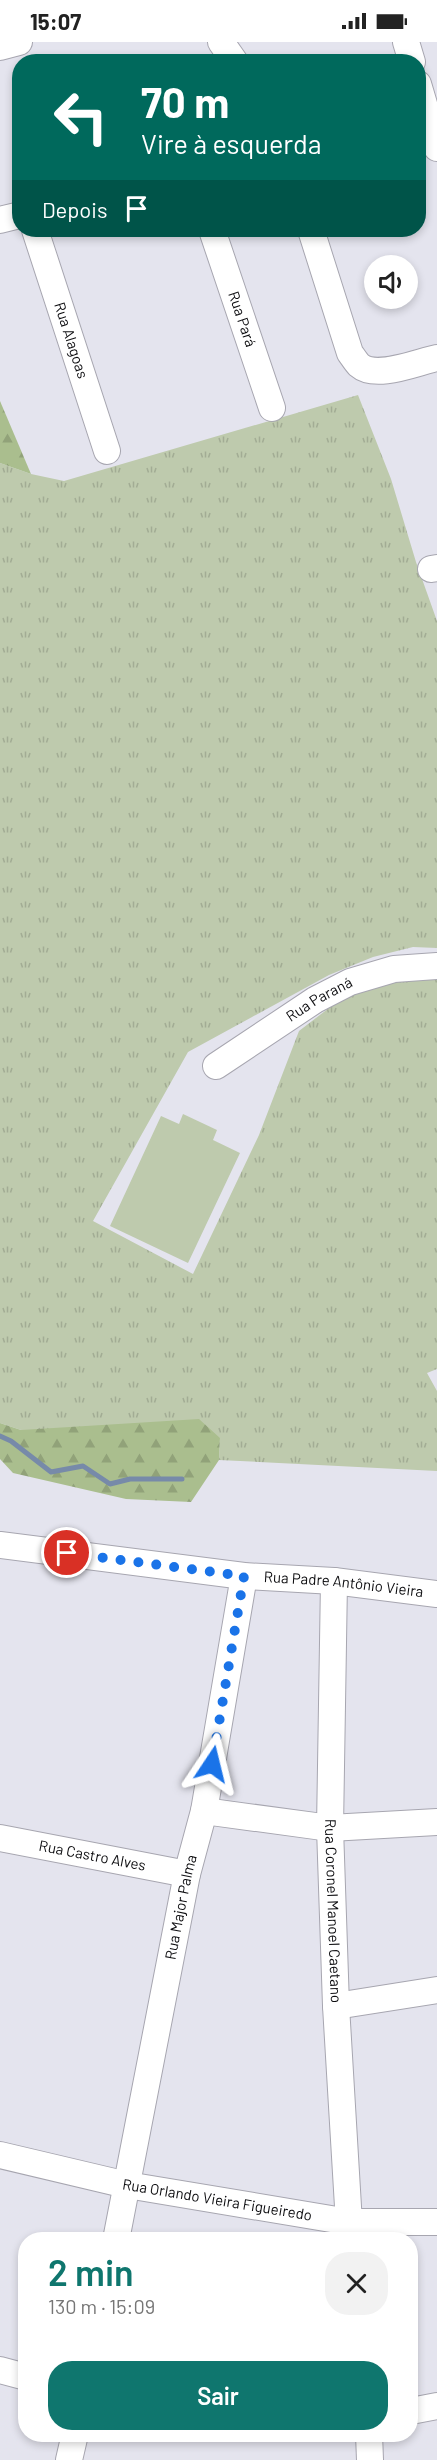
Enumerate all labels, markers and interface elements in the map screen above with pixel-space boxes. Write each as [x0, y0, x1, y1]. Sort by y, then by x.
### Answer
text: 15:07 [30, 8, 81, 34]
text: 70 m [141, 76, 229, 126]
icon: left [42, 78, 120, 156]
text: Vire à esquerda [141, 127, 322, 159]
icon: arrive [120, 192, 153, 225]
text: Depois [42, 196, 108, 222]
map controls [364, 255, 418, 309]
button: sound [364, 255, 418, 309]
street label: Rua Pará [225, 289, 261, 349]
street label: Rua Alagoas [51, 300, 93, 380]
street label: Rua Paraná [282, 973, 355, 1025]
pin [41, 1527, 92, 1578]
icon: arrive [50, 1536, 83, 1569]
street label: Rua Padre Antônio Vieira [263, 1567, 425, 1600]
position arrow [180, 1732, 244, 1796]
street label: Rua Coronel Manoel Caetano [322, 1819, 346, 2003]
street label: Rua Castro Alves [38, 1836, 147, 1874]
street label: Rua Major Palma [161, 1853, 200, 1961]
street label: Rua Orlando Vieira Figueiredo [121, 2174, 314, 2224]
text: 2 min [48, 2250, 134, 2293]
button: close [325, 2252, 388, 2315]
text: 130 m · 15:09 [48, 2294, 155, 2318]
button: Sair [48, 2361, 388, 2430]

